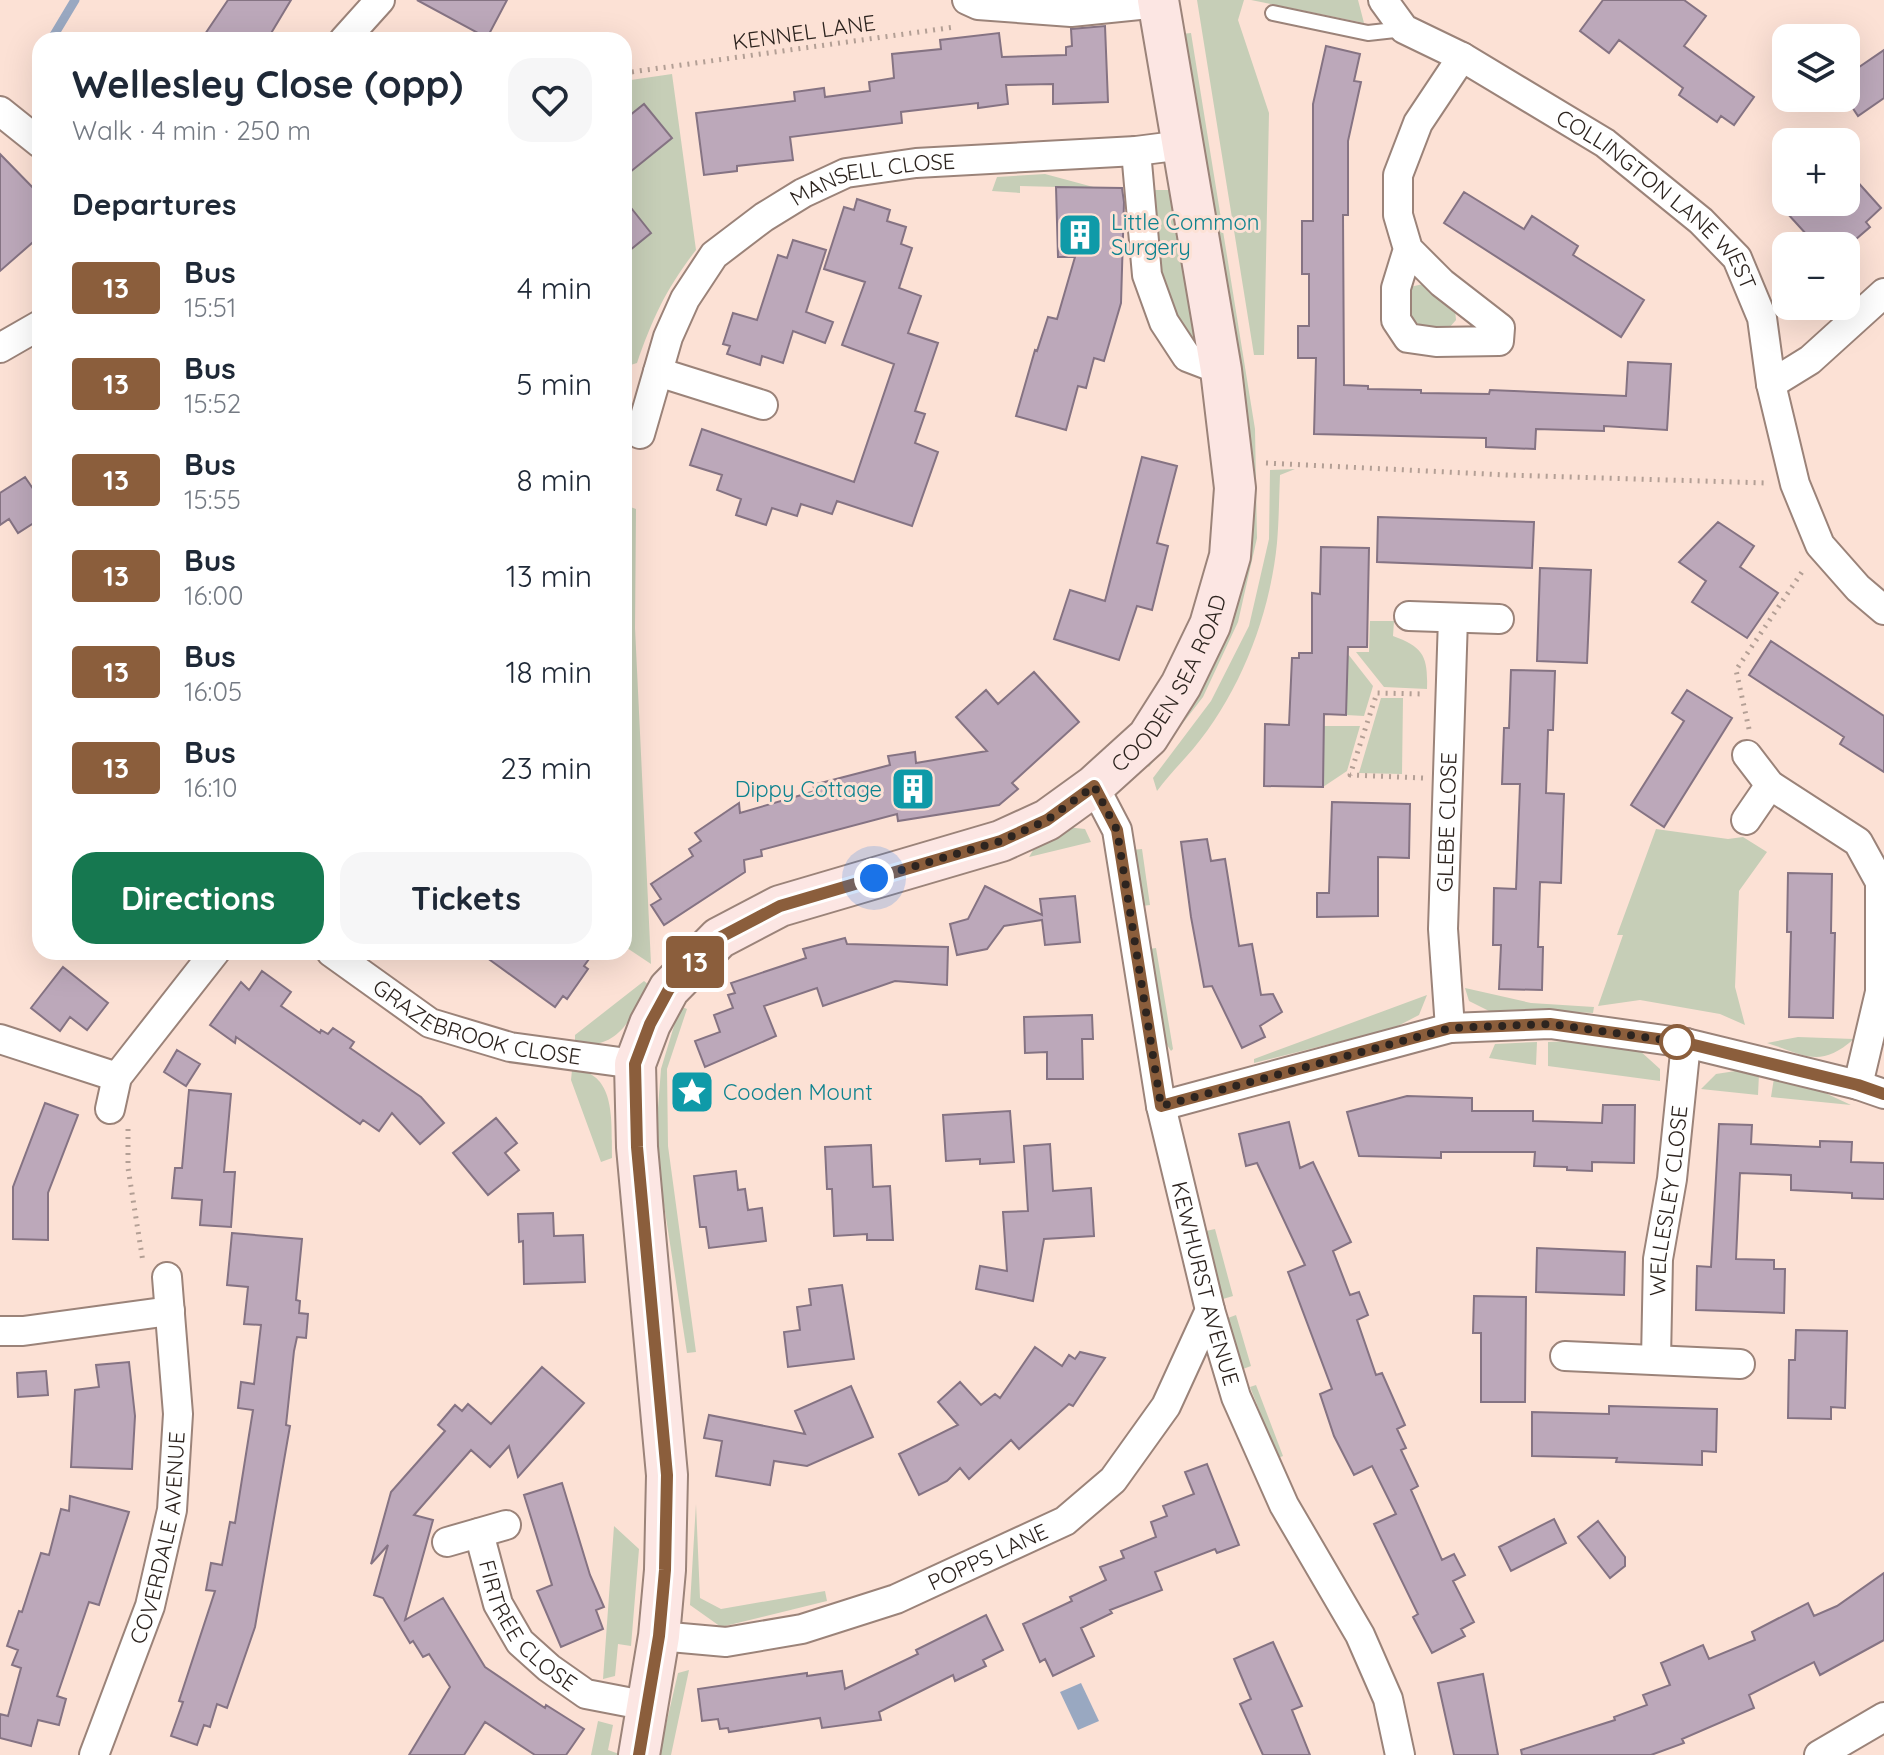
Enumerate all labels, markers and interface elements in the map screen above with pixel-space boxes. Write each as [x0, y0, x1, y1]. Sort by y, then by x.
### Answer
street label: KENNEL LANE [731, 8, 877, 56]
map controls [1772, 24, 1860, 320]
button: layers [1772, 24, 1860, 112]
button: heart [508, 58, 592, 142]
text: Wellesley Close (opp) [72, 60, 463, 108]
street label: COLLINGTON LANE WEST [1551, 103, 1763, 294]
text: Walk · 4 min · 250 m [72, 114, 311, 147]
button: + [1772, 128, 1860, 216]
street label: MANSELL CLOSE [785, 147, 956, 212]
text: Departures [72, 185, 237, 223]
place label: Little Common Surgery [1111, 208, 1259, 261]
building icon: Little Common Surgery [1056, 211, 1104, 259]
button: − [1772, 232, 1860, 320]
text: Bus [184, 253, 236, 291]
text: 4 min [517, 269, 592, 307]
text: 13 [103, 270, 129, 305]
text: 15:51 [184, 291, 236, 324]
text: Bus [184, 349, 236, 387]
text: 5 min [516, 365, 592, 403]
text: 13 [103, 366, 129, 401]
text: 15:52 [184, 387, 241, 420]
text: Bus [184, 445, 236, 483]
text: 8 min [516, 461, 592, 499]
text: 13 [103, 462, 129, 497]
text: 15:55 [184, 483, 241, 516]
text: Bus [184, 541, 236, 579]
text: 13 min [506, 557, 592, 595]
text: 13 [103, 558, 129, 593]
text: 16:00 [184, 579, 243, 612]
street label: COODEN SEA ROAD [1105, 591, 1232, 778]
text: Bus [184, 637, 236, 675]
text: 18 min [505, 653, 592, 691]
text: 13 [103, 654, 129, 689]
text: 16:05 [184, 675, 242, 708]
text: Bus [184, 733, 236, 771]
text: 23 min [500, 749, 592, 787]
text: 13 [103, 750, 129, 785]
street label: GLEBE CLOSE [1430, 752, 1463, 893]
building icon: Dippy Cottage [889, 765, 937, 813]
text: 16:10 [184, 771, 238, 804]
place label: Dippy Cottage [735, 775, 882, 803]
button: Directions [72, 852, 324, 944]
button: Tickets [340, 852, 592, 944]
your location [854, 858, 894, 898]
line badge: 13 [659, 936, 731, 988]
text: 13 [682, 944, 708, 979]
street label: GRAZEBROOK CLOSE [368, 973, 583, 1071]
unlabelled marker [1660, 1025, 1694, 1059]
place icon: Cooden Mount [668, 1068, 716, 1116]
place label: Cooden Mount [723, 1078, 873, 1106]
street label: WELLESLEY CLOSE [1643, 1104, 1693, 1296]
street label: KEWHURST AVENUE [1166, 1178, 1246, 1389]
street label: COVERDALE AVENUE [123, 1431, 191, 1648]
street label: POPPS LANE [923, 1517, 1052, 1596]
street label: FIRTREE CLOSE [473, 1557, 583, 1697]

